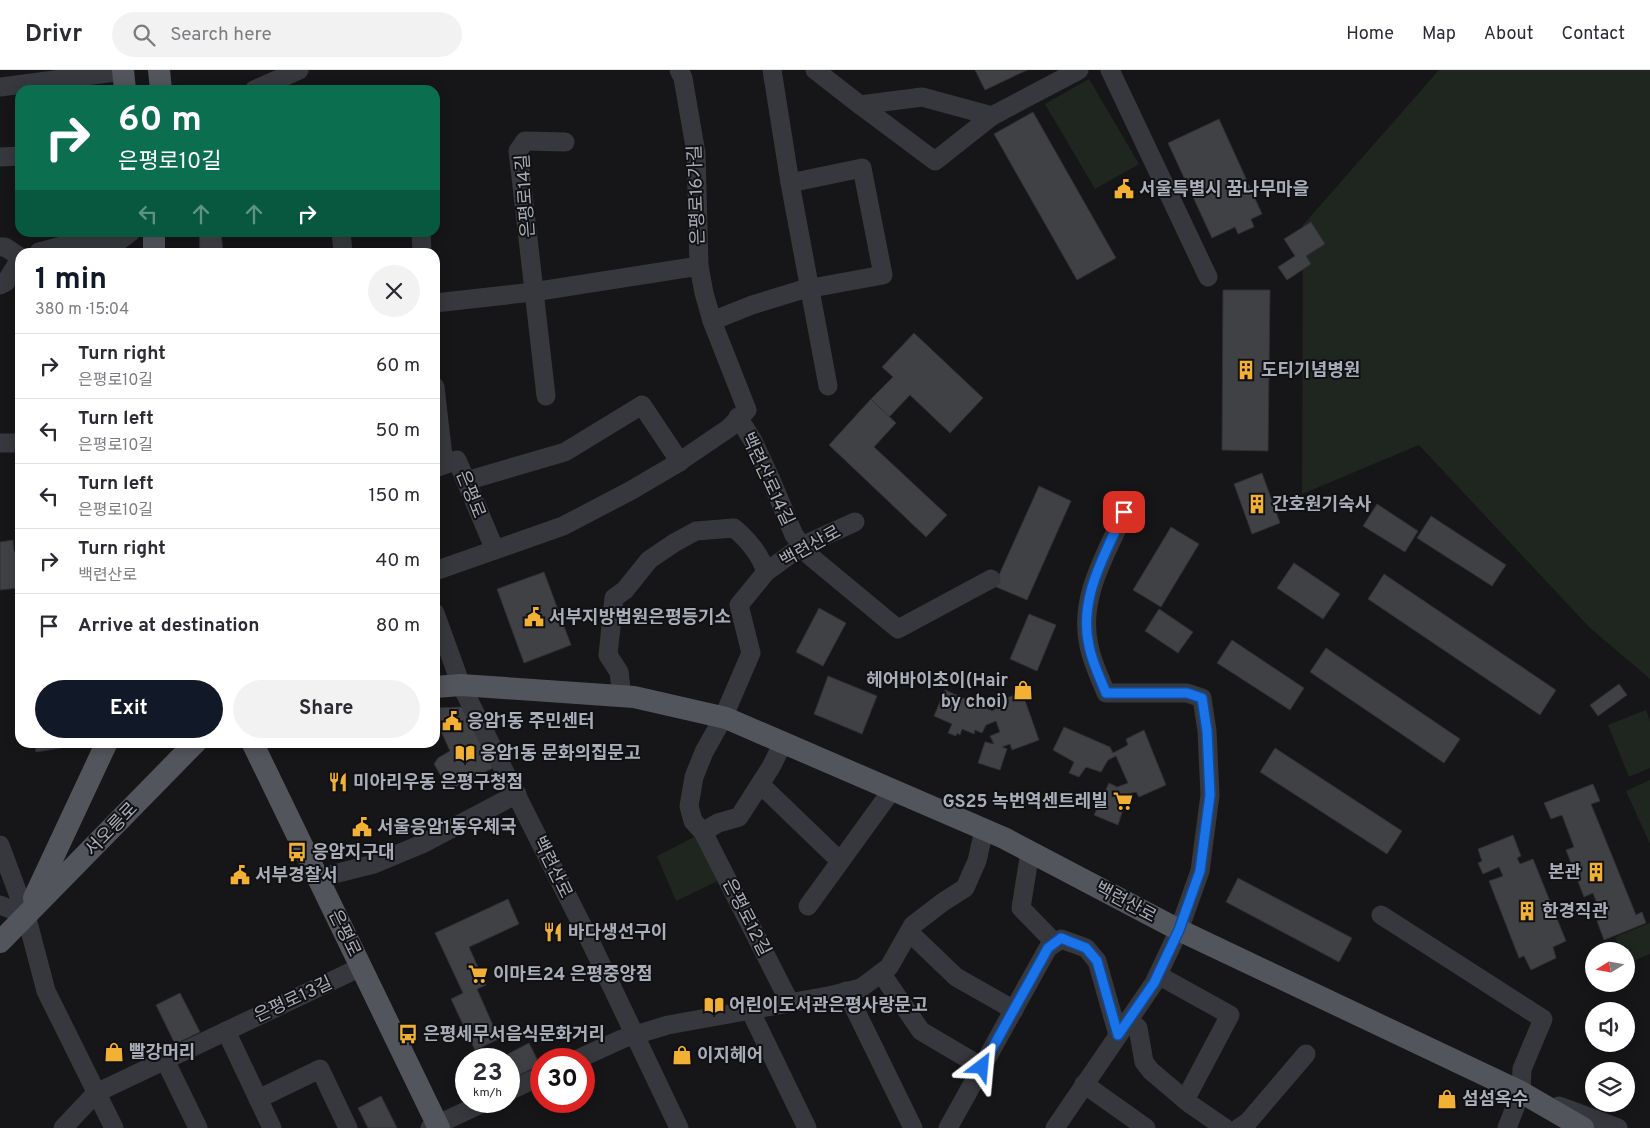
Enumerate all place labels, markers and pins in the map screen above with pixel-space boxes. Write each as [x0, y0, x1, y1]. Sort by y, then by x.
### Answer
public building icon: 서울특별시 꿈나무마을 [1113, 178, 1135, 200]
place label: 서울특별시 꿈나무마을 [1139, 179, 1309, 202]
building icon: 도티기념병원 [1235, 359, 1257, 381]
place label: 도티기념병원 [1261, 360, 1360, 383]
pin [1103, 491, 1145, 533]
building icon: 간호원기숙사 [1246, 493, 1268, 515]
place label: 간호원기숙사 [1272, 494, 1372, 517]
public building icon: 서부지방법원은평등기소 [523, 606, 545, 628]
place label: 서부지방법원은평등기소 [549, 607, 731, 630]
place label: 헤어바이초이(Hair by choi) [866, 670, 1009, 714]
shop icon: 헤어바이초이(Hair by choi) [1012, 679, 1034, 701]
public building icon: 응암1동 주민센터 [441, 710, 463, 732]
place label: 응암1동 주민센터 [467, 711, 595, 734]
library icon: 응암1동 문화의집문고 [454, 742, 476, 764]
place label: 응암1동 문화의집문고 [480, 743, 641, 766]
restaurant icon: 미아리우동 은평구청점 [327, 771, 349, 793]
place label: 미아리우동 은평구청점 [353, 772, 523, 795]
supermarket icon: GS25 녹번역센트레빌 [1112, 790, 1134, 812]
place label: GS25 녹번역센트레빌 [942, 791, 1108, 814]
public building icon: 서울응암1동우체국 [351, 816, 373, 838]
place label: 서울응암1동우체국 [377, 817, 517, 840]
bus stop icon: 응암지구대 [286, 841, 308, 863]
place label: 응암지구대 [312, 842, 395, 865]
building icon: 본관 [1585, 861, 1607, 883]
place label: 본관 [1548, 862, 1581, 885]
public building icon: 서부경찰서 [229, 864, 251, 886]
place label: 서부경찰서 [255, 865, 338, 888]
building icon: 한경직관 [1516, 900, 1538, 922]
place label: 한경직관 [1542, 901, 1609, 924]
restaurant icon: 바다생선구이 [542, 921, 564, 943]
place label: 바다생선구이 [568, 922, 667, 945]
supermarket icon: 이마트24 은평중앙점 [467, 963, 489, 985]
place label: 이마트24 은평중앙점 [493, 964, 653, 987]
library icon: 어린이도서관은평사랑문고 [703, 994, 725, 1016]
place label: 어린이도서관은평사랑문고 [729, 995, 928, 1018]
bus stop icon: 은평세무서음식문화거리 [397, 1023, 419, 1045]
place label: 은평세무서음식문화거리 [423, 1024, 605, 1047]
shop icon: 빨강머리 [103, 1041, 125, 1063]
place label: 빨강머리 [129, 1042, 195, 1065]
shop icon: 이지헤어 [671, 1044, 693, 1066]
place label: 이지헤어 [697, 1045, 763, 1068]
shop icon: 섬섬옥수 [1436, 1088, 1458, 1110]
place label: 섬섬옥수 [1462, 1089, 1528, 1112]

